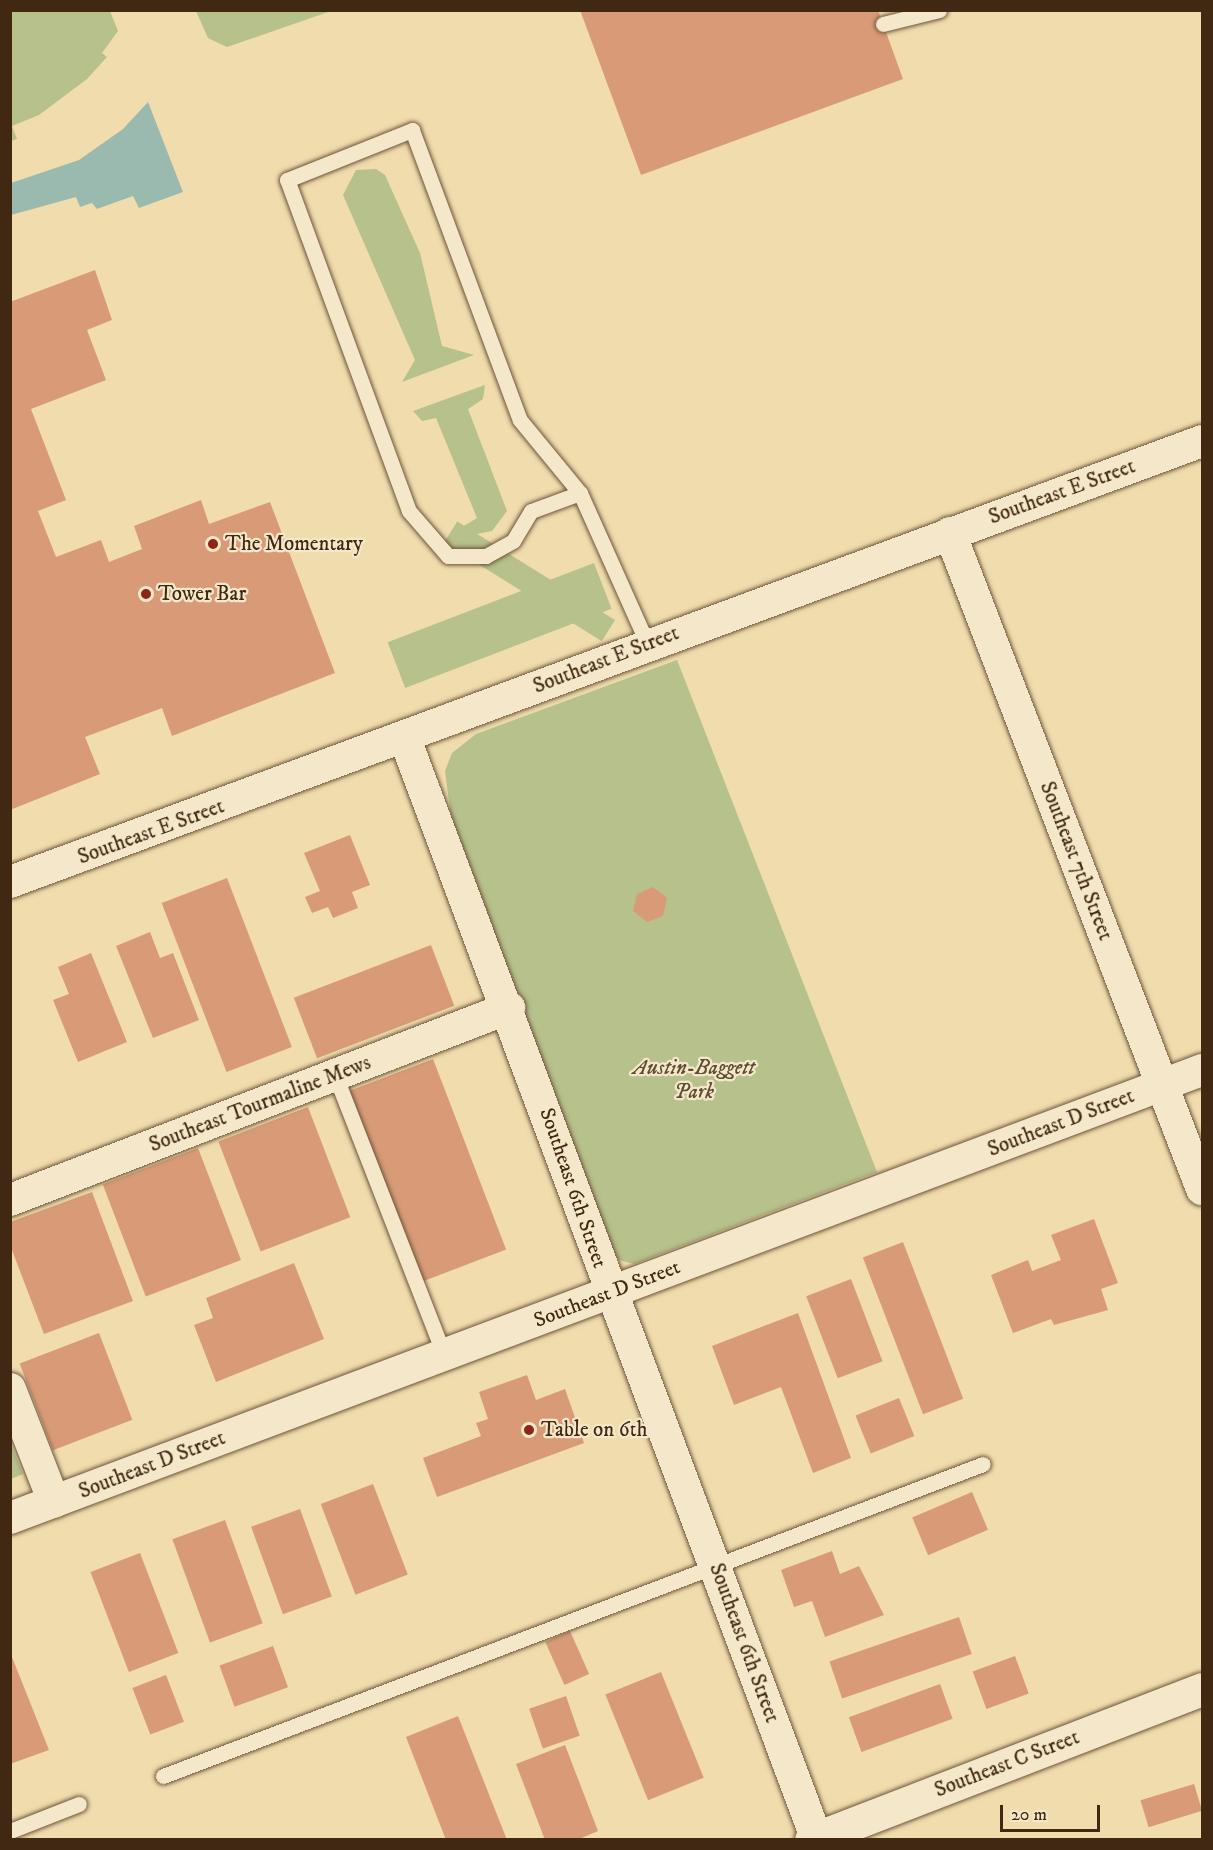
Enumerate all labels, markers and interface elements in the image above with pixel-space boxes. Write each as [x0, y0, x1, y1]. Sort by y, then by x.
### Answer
street label: Southeast E Street [985, 454, 1139, 530]
place label: The Momentary [225, 531, 363, 557]
marker: The Momentary [206, 537, 220, 551]
place label: Tower Bar [158, 581, 246, 607]
marker: Tower Bar [139, 587, 153, 601]
street label: Southeast E Street [530, 621, 682, 699]
street label: Southeast 7th Street [1034, 778, 1118, 944]
street label: Southeast E Street [74, 794, 228, 870]
street label: Southeast Tourmaline Mews [146, 1050, 374, 1158]
park label: Austin-Baggett Park [633, 1055, 755, 1105]
street label: Southeast D Street [984, 1084, 1138, 1162]
street label: Southeast 6th Street [534, 1105, 612, 1271]
street label: Southeast D Street [530, 1255, 684, 1333]
place label: Table on 6th [541, 1417, 647, 1443]
marker: Table on 6th [522, 1423, 536, 1437]
street label: Southeast D Street [75, 1426, 229, 1504]
street label: Southeast 6th Street [703, 1560, 785, 1726]
street label: Southeast C Street [931, 1725, 1083, 1803]
scale bar [1003, 1793, 1104, 1831]
text: 20 m [1011, 1804, 1047, 1826]

